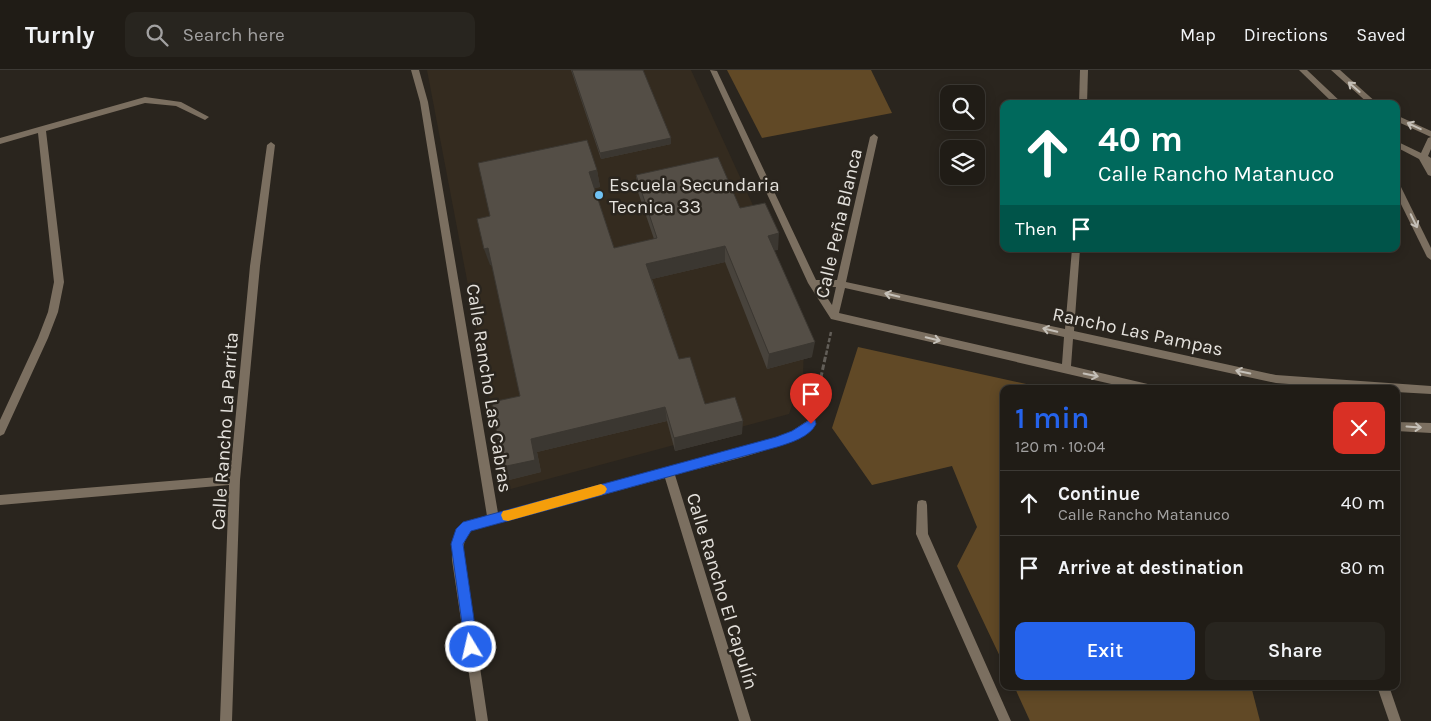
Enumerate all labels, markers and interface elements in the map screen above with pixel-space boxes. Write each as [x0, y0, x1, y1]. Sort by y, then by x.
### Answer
search box [125, 12, 475, 57]
text: Turnly [25, 21, 95, 49]
icon: search [143, 21, 171, 49]
text: Search here [183, 24, 285, 46]
text: Map [1180, 24, 1216, 46]
text: Directions [1244, 24, 1328, 46]
text: Saved [1356, 24, 1406, 46]
one-way arrow [1348, 81, 1361, 93]
map controls [940, 85, 985, 185]
button: search [940, 85, 985, 130]
text: 40 m [1098, 119, 1183, 160]
icon: ahead [1015, 120, 1080, 185]
one-way arrow [1407, 120, 1422, 130]
button: layers [940, 140, 985, 185]
street label: Calle Peña Blanca [811, 146, 867, 300]
text: Calle Rancho Matanuco [1098, 161, 1334, 187]
place label: Escuela Secundaria Tecnica 33 [609, 174, 780, 218]
marker: Escuela Secundaria Tecnica 33 [593, 189, 605, 201]
one-way arrow [1409, 214, 1419, 229]
icon: arrive [1067, 215, 1095, 243]
text: Then [1015, 218, 1057, 240]
street label: Calle Rancho Las Cabras [462, 282, 516, 494]
one-way arrow [884, 290, 900, 299]
street label: Rancho Las Pampas [1050, 303, 1225, 361]
one-way arrow [1043, 325, 1059, 334]
street label: Calle Rancho La Parrita [207, 331, 243, 531]
one-way arrow [924, 335, 940, 344]
one-way arrow [1236, 367, 1252, 376]
one-way arrow [1083, 371, 1099, 381]
pin [790, 373, 832, 424]
icon: arrive [797, 380, 825, 408]
text: 1 min [1015, 400, 1089, 436]
button: close [1333, 402, 1385, 454]
one-way arrow [1405, 423, 1421, 432]
text: 120 m · 10:04 [1015, 437, 1105, 456]
text: Continue [1058, 483, 1140, 505]
icon: ahead [1015, 489, 1043, 517]
street label: Calle Rancho El Capulín [682, 490, 762, 692]
text: 40 m [1341, 492, 1385, 514]
text: Calle Rancho Matanuco [1058, 505, 1230, 524]
icon: arrive [1015, 554, 1043, 582]
text: Arrive at destination [1058, 557, 1244, 579]
text: 80 m [1340, 557, 1385, 579]
position arrow [444, 620, 496, 672]
button: Exit [1015, 622, 1195, 680]
button: Share [1205, 622, 1385, 680]

